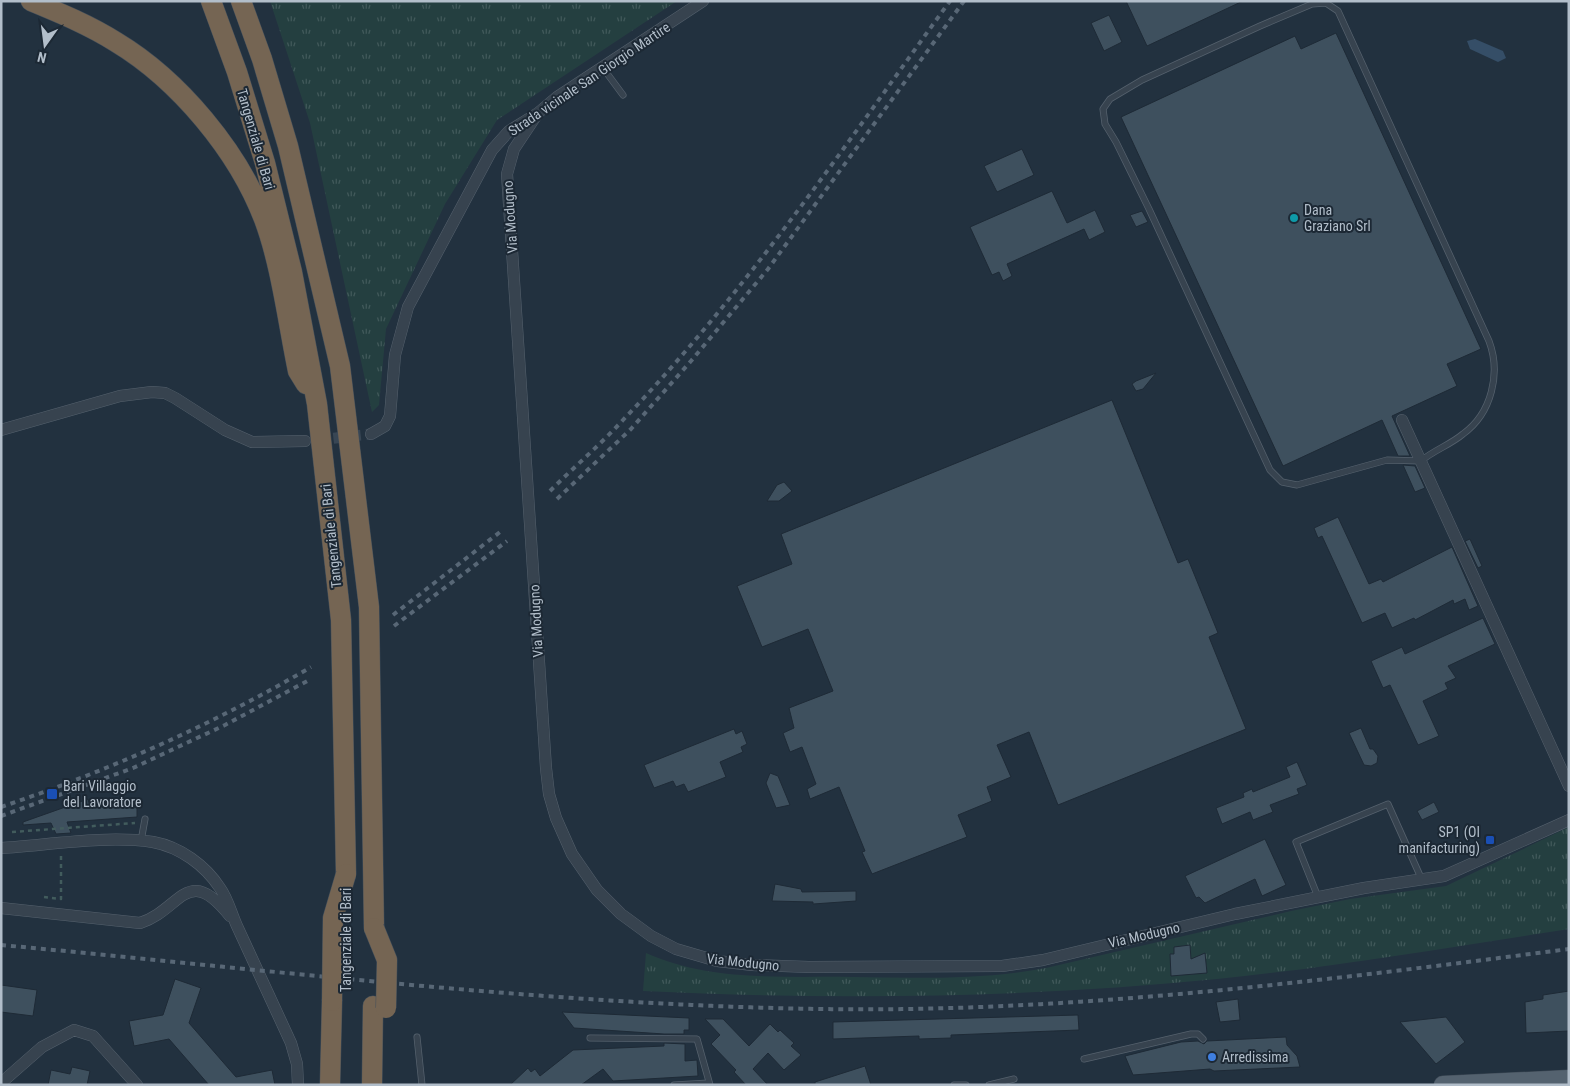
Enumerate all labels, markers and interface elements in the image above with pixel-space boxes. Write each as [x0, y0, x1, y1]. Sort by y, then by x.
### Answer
street label: Strada vicinale San Giorgio Martire [505, 19, 673, 139]
north arrow [20, 20, 70, 70]
text: N [36, 49, 48, 66]
street label: Tangenziale di Bari [234, 87, 278, 191]
street label: Via Modugno [499, 180, 521, 254]
place label: Dana Graziano Srl [1304, 202, 1371, 234]
marker: Dana Graziano Srl [1288, 212, 1300, 224]
street label: Tangenziale di Bari [318, 483, 344, 589]
street label: Via Modugno [526, 584, 546, 658]
place label: Bari Villaggio del Lavoratore [63, 778, 142, 810]
marker: Bari Villaggio del Lavoratore [45, 787, 59, 801]
place label: SP1 (OI manifacturing) [1399, 824, 1480, 857]
marker: SP1 (OI manifacturing) [1484, 834, 1496, 846]
street label: Tangenziale di Bari [338, 888, 354, 992]
street label: Via Modugno [1107, 919, 1181, 951]
street label: Via Modugno [706, 950, 780, 974]
place label: Arredissima [1222, 1049, 1288, 1065]
marker: Arredissima [1206, 1051, 1218, 1063]

